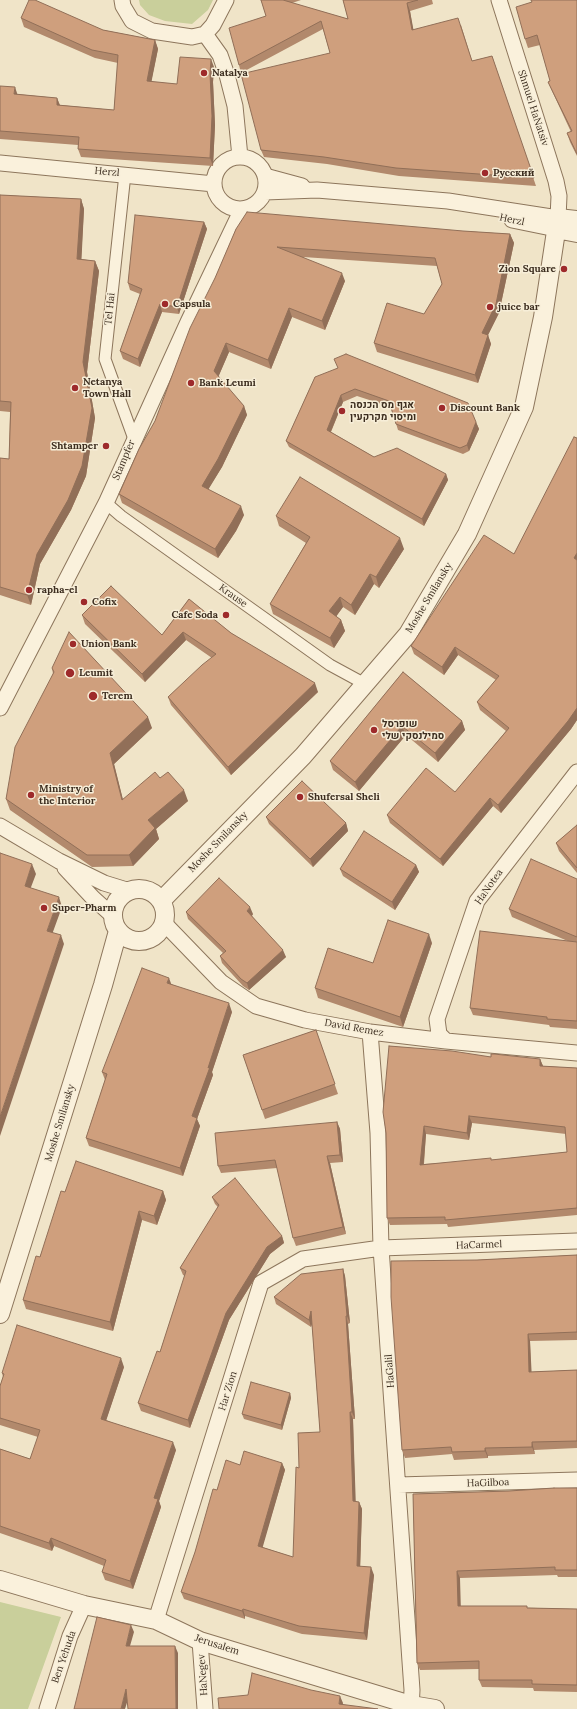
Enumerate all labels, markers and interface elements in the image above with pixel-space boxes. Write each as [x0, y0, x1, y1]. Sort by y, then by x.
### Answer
place label: Natalya [212, 67, 248, 79]
marker: Natalya [199, 68, 209, 78]
street label: Shmuel HaNatsiv [515, 68, 551, 148]
street label: Herzl [94, 165, 120, 179]
place label: Русский [493, 167, 534, 179]
marker: Русский [480, 168, 490, 178]
street label: Herzl [498, 212, 526, 228]
place label: Zion Square [499, 263, 556, 275]
marker: Zion Square [559, 264, 569, 274]
street label: Tel Hai [102, 292, 118, 326]
place label: Capsula [173, 298, 211, 310]
marker: Capsula [160, 299, 170, 309]
place label: juice bar [498, 301, 539, 313]
marker: juice bar [485, 302, 495, 312]
place label: Netanya Town Hall [83, 376, 131, 400]
place label: Bank Leumi [199, 377, 256, 389]
marker: Bank Leumi [186, 378, 196, 388]
marker: Netanya Town Hall [70, 383, 80, 393]
place label: אגף מס הכנסה ומיסוי מקרקעין [350, 399, 416, 422]
place label: Discount Bank [450, 402, 520, 414]
marker: Discount Bank [437, 403, 447, 413]
marker: אגף מס הכנסה ומיסוי מקרקעין [337, 406, 347, 416]
street label: Stampfer [110, 438, 138, 482]
place label: Shtamper [51, 440, 98, 452]
marker: Shtamper [101, 441, 111, 451]
street label: Moshe Smilansky [403, 561, 455, 635]
street label: Krause [216, 582, 250, 610]
place label: rapha-el [37, 584, 78, 596]
marker: rapha-el [24, 585, 34, 595]
place label: Cofix [92, 596, 117, 608]
marker: Cofix [79, 597, 89, 607]
place label: Cafe Soda [171, 609, 218, 621]
marker: Cafe Soda [221, 610, 231, 620]
place label: Union Bank [81, 638, 137, 650]
marker: Union Bank [68, 639, 78, 649]
marker: Leumit [64, 667, 76, 679]
place label: Leumit [79, 667, 113, 679]
marker: Terem [87, 690, 99, 702]
place label: Terem [102, 690, 133, 702]
place label: שופרסל סמילנסקי שלי [382, 718, 444, 742]
marker: שופרסל סמילנסקי שלי [369, 725, 379, 735]
place label: Ministry of the Interior [39, 783, 95, 806]
marker: Ministry of the Interior [26, 790, 36, 800]
place label: Shufersal Sheli [308, 791, 380, 803]
marker: Shufersal Sheli [295, 792, 305, 802]
street label: Moshe Smilansky [186, 809, 250, 875]
street label: HaNotea [472, 867, 506, 907]
place label: Super-Pharm [52, 902, 117, 914]
marker: Super-Pharm [39, 903, 49, 913]
street label: David Remez [323, 1017, 385, 1039]
street label: Moshe Smilansky [43, 1083, 77, 1163]
street label: HaCarmel [456, 1238, 502, 1252]
street label: HaGalil [383, 1354, 397, 1388]
street label: Har Zion [216, 1370, 240, 1412]
street label: HaGilboa [466, 1476, 510, 1490]
street label: Ben Yehuda [49, 1629, 79, 1685]
street label: Jerusalem [193, 1632, 241, 1658]
street label: HaNegev [196, 1654, 210, 1696]

